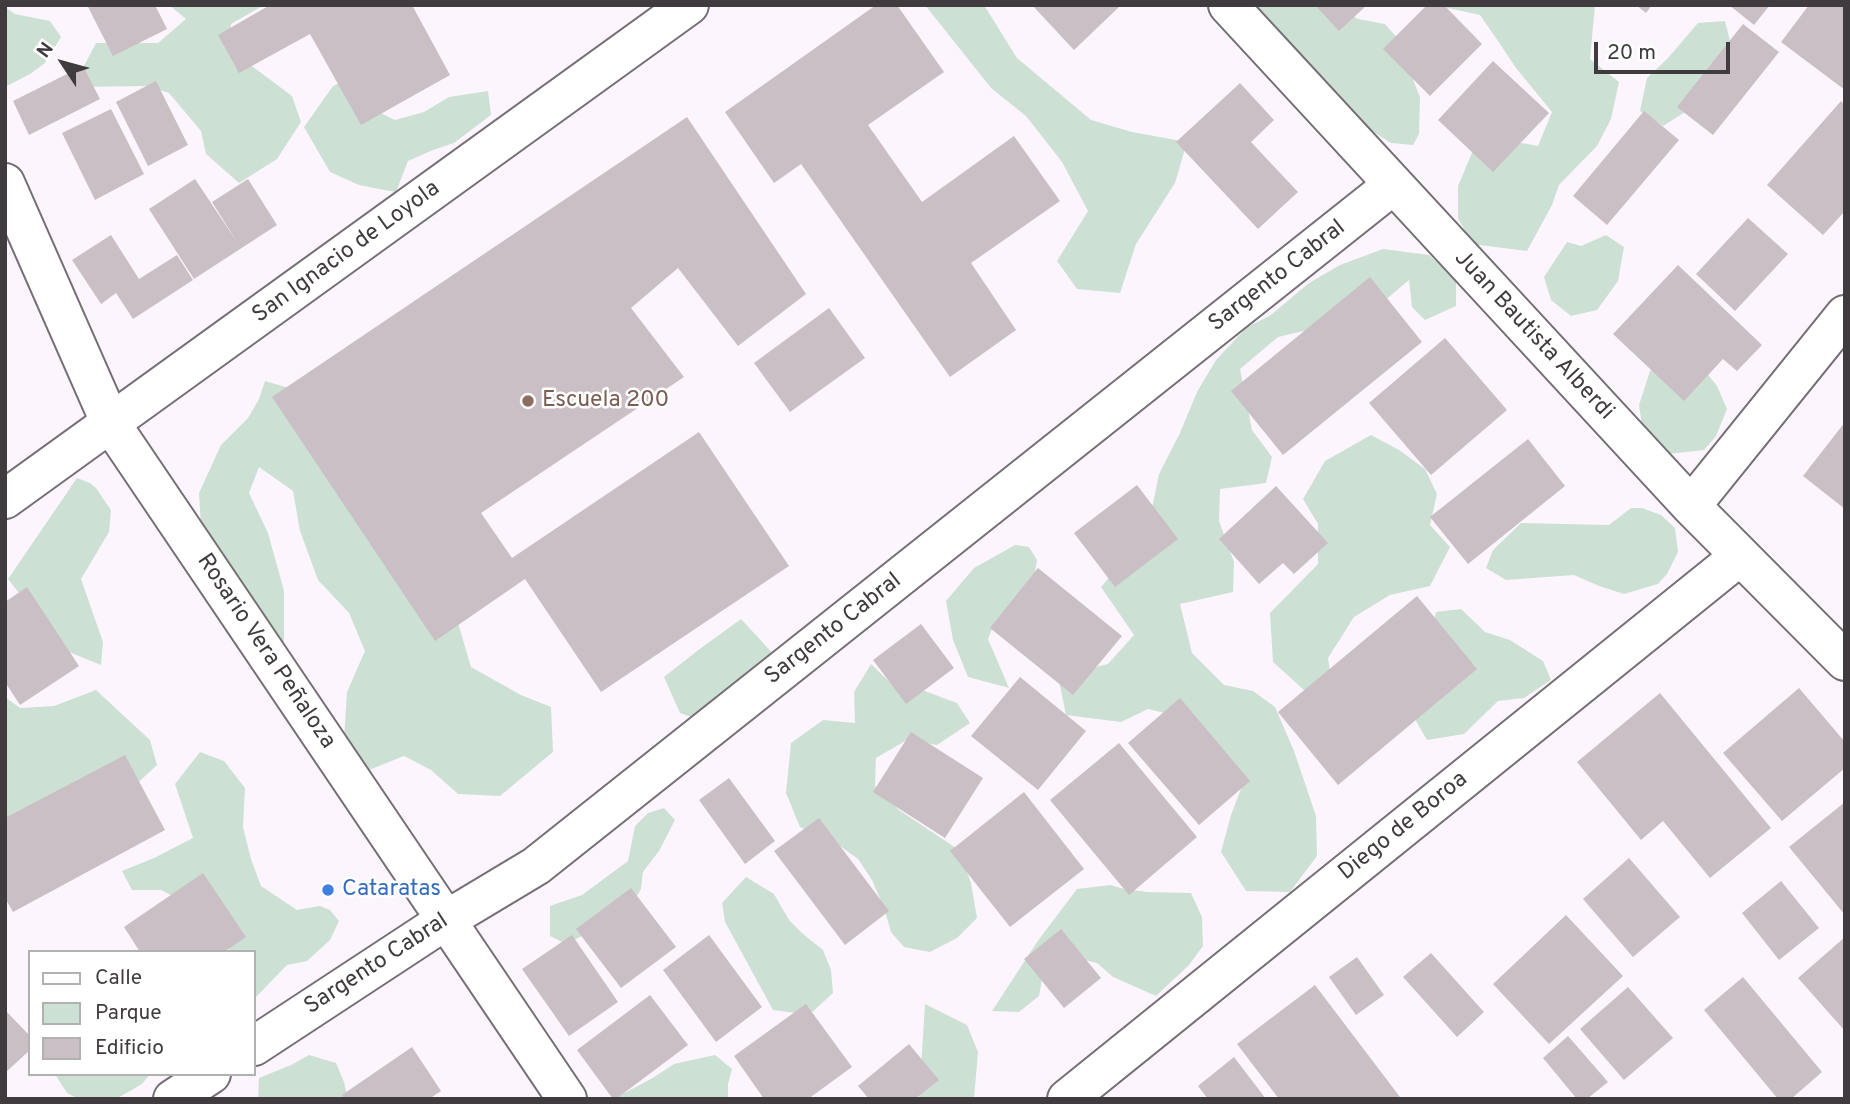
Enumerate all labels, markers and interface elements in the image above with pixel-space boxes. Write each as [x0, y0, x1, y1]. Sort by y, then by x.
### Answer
north arrow [28, 28, 98, 98]
scale bar [1598, 28, 1734, 72]
text: N [32, 38, 60, 63]
text: 20 m [1607, 40, 1656, 67]
street label: San Ignacio de Loyola [248, 176, 446, 330]
street label: Sargento Cabral [1204, 215, 1352, 339]
street label: Juan Bautista Alberdi [1447, 245, 1619, 427]
place label: Escuela 200 [542, 387, 669, 415]
marker: Escuela 200 [520, 393, 536, 409]
street label: Rosario Vera Peñaloza [190, 549, 340, 755]
street label: Sargento Cabral [760, 568, 908, 692]
street label: Diego de Boroa [1334, 767, 1474, 887]
place label: Cataratas [342, 876, 441, 904]
marker: Cataratas [320, 882, 336, 898]
street label: Sargento Cabral [300, 908, 454, 1022]
legend [28, 950, 256, 1076]
text: Calle [95, 965, 142, 992]
text: Parque [95, 1000, 162, 1027]
text: Edificio [95, 1035, 164, 1062]

